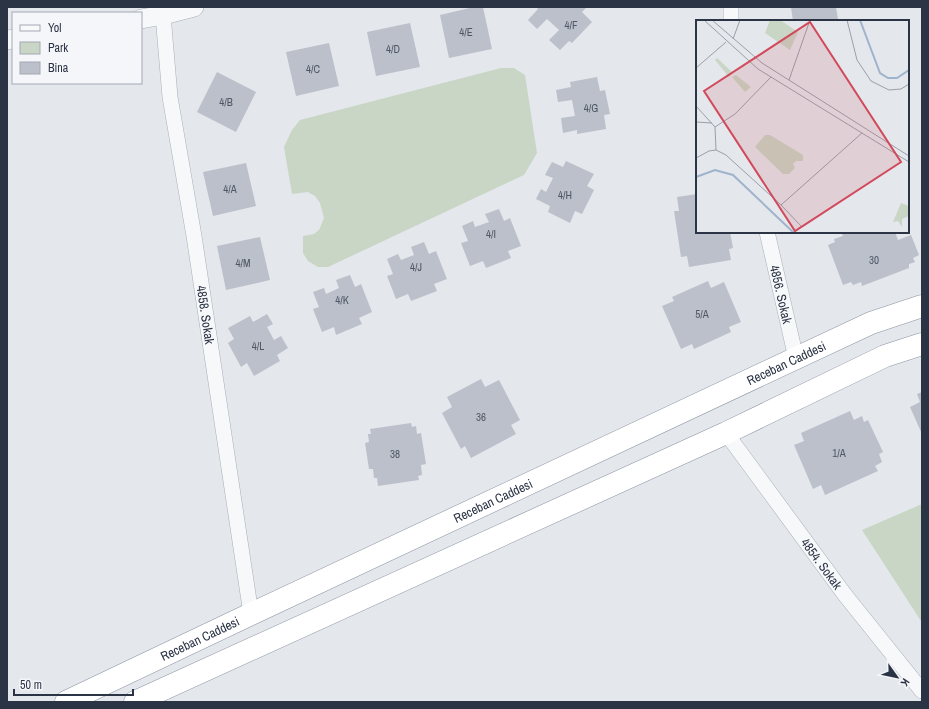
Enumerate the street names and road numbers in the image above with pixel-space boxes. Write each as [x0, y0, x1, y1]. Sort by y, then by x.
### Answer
street label: 4856. Sokak [766, 264, 796, 326]
street label: 4858. Sokak [193, 284, 219, 346]
street label: Receban Caddesi [744, 337, 828, 389]
street label: Receban Caddesi [451, 475, 535, 526]
street label: 4854. Sokak [797, 535, 847, 593]
street label: Receban Caddesi [157, 612, 242, 664]

